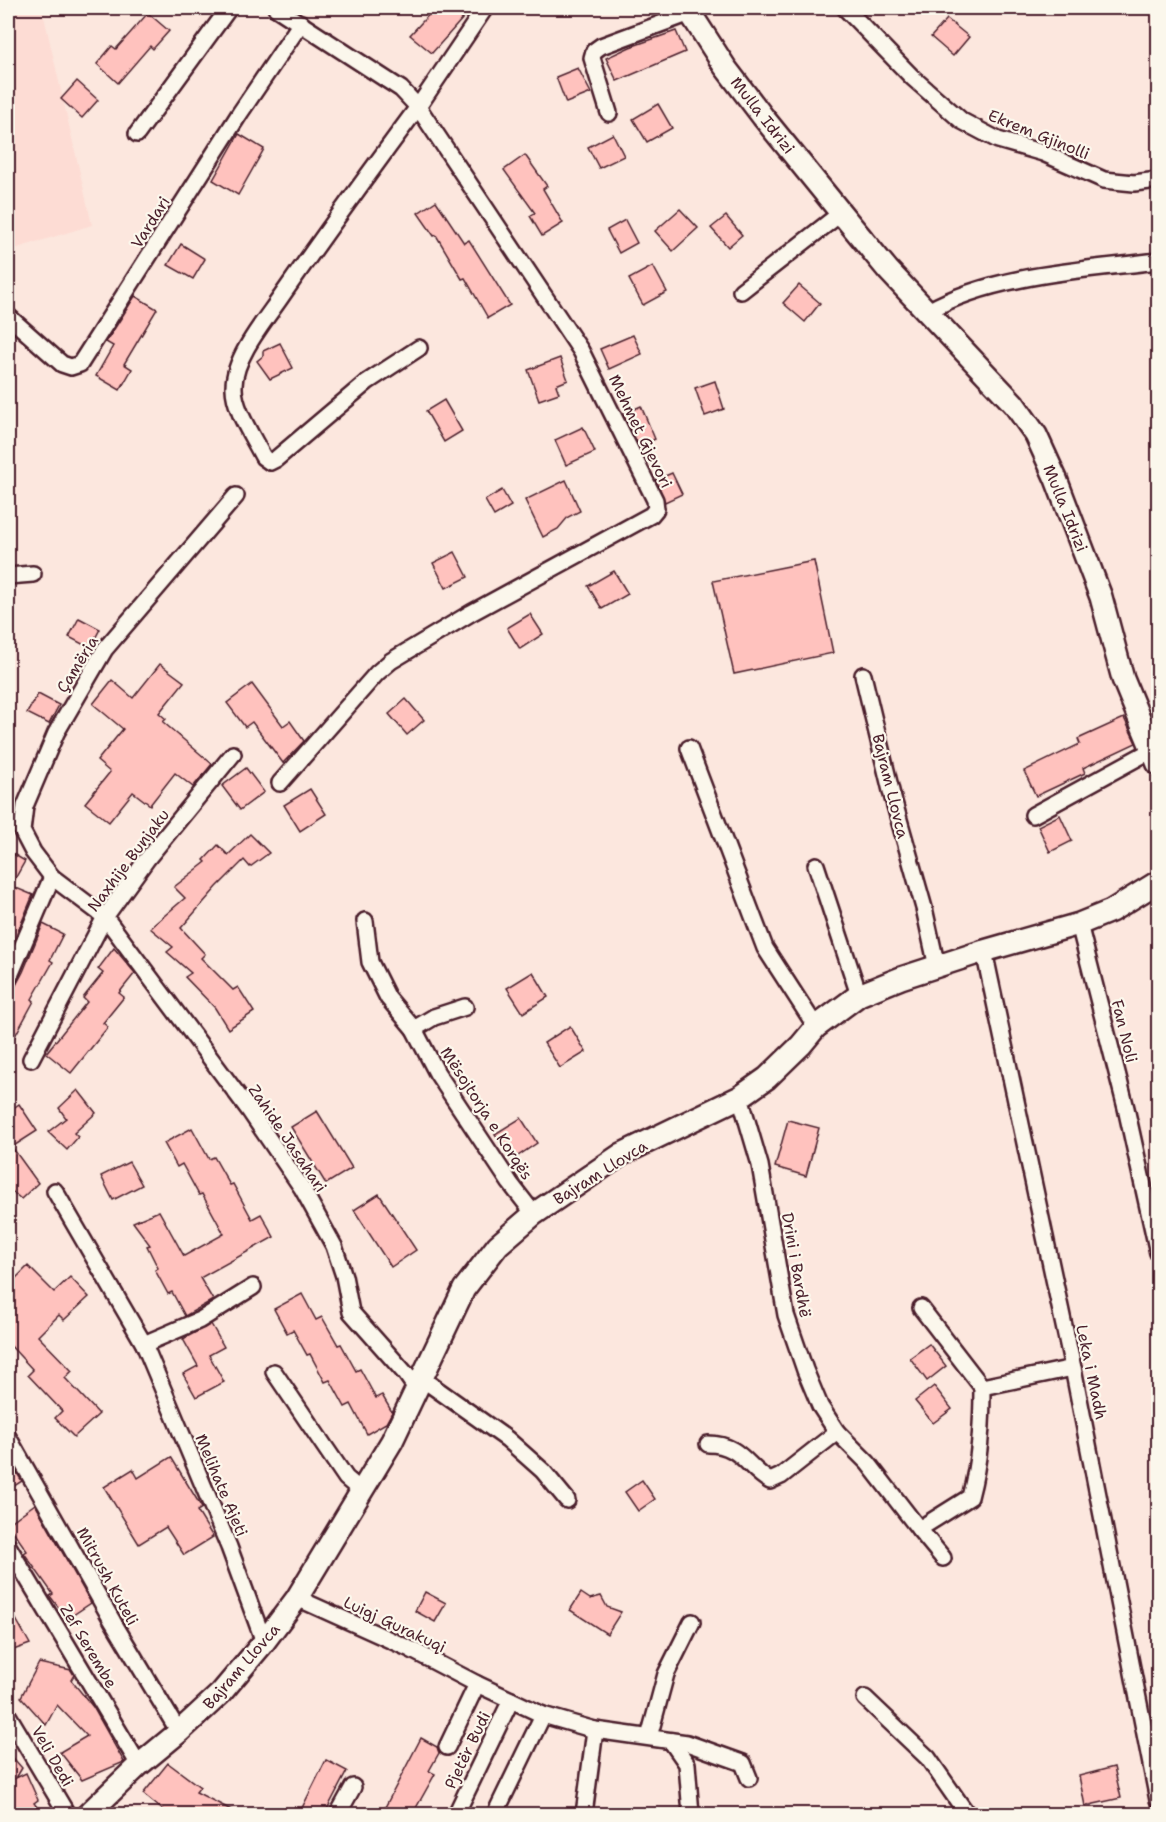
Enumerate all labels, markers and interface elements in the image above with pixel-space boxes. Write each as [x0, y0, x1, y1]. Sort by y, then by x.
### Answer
street label: Mulla Idrizi [726, 72, 799, 158]
street label: Ekrem Gjinolli [985, 105, 1093, 164]
street label: Vardari [126, 192, 175, 252]
street label: Mehmet Gjevori [604, 371, 677, 491]
street label: Mulla Idrizi [1038, 461, 1093, 555]
street label: Çamëria [52, 632, 103, 697]
street label: Bajram Llovca [867, 732, 914, 841]
street label: Naxhije Bunjaku [83, 805, 174, 916]
street label: Fan Noli [1107, 997, 1142, 1065]
street label: Mësojtorja e Korqës [436, 1043, 538, 1184]
street label: Zahide Jasahari [244, 1080, 332, 1196]
street label: Bajram Llovca [549, 1135, 651, 1210]
street label: Drini i Bardhë [777, 1211, 816, 1319]
street label: Leka i Madh [1071, 1323, 1112, 1422]
street label: Melihate Ajeti [190, 1431, 253, 1540]
street label: Mitrush Kuteli [72, 1523, 143, 1629]
street label: Luigj Gurakuqi [340, 1592, 449, 1657]
street label: Zef Serembe [55, 1600, 122, 1692]
street label: Bajram Llovca [198, 1619, 284, 1714]
street label: Pjetër Budi [440, 1708, 495, 1792]
street label: Veli Dedi [27, 1722, 78, 1791]

